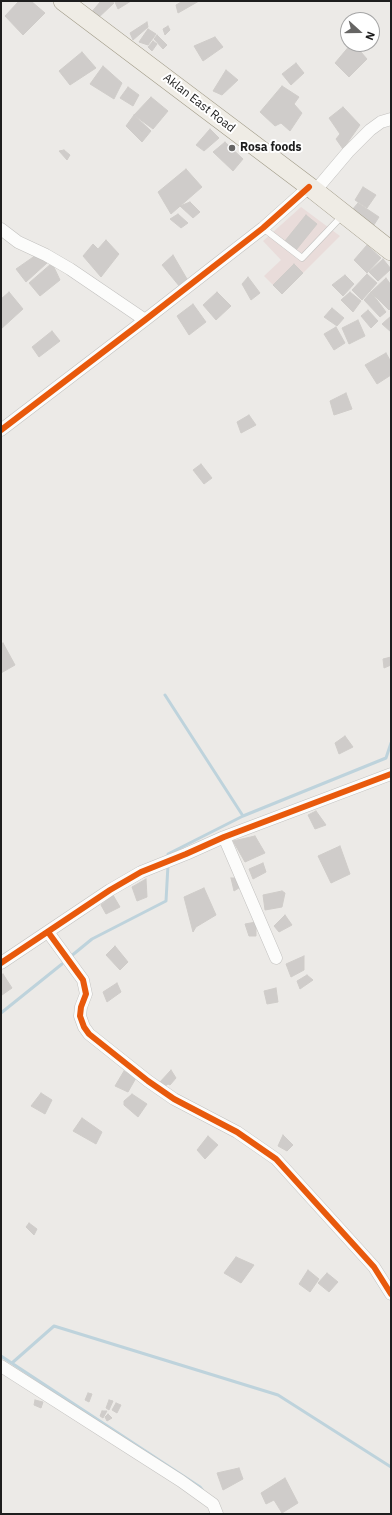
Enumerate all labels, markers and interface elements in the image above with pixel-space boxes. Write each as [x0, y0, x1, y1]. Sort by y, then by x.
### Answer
north arrow [340, 12, 380, 52]
text: N [362, 30, 378, 42]
street label: Aklan East Road [160, 71, 238, 135]
place label: Rosa foods [240, 141, 302, 155]
marker: Rosa foods [227, 143, 237, 153]

